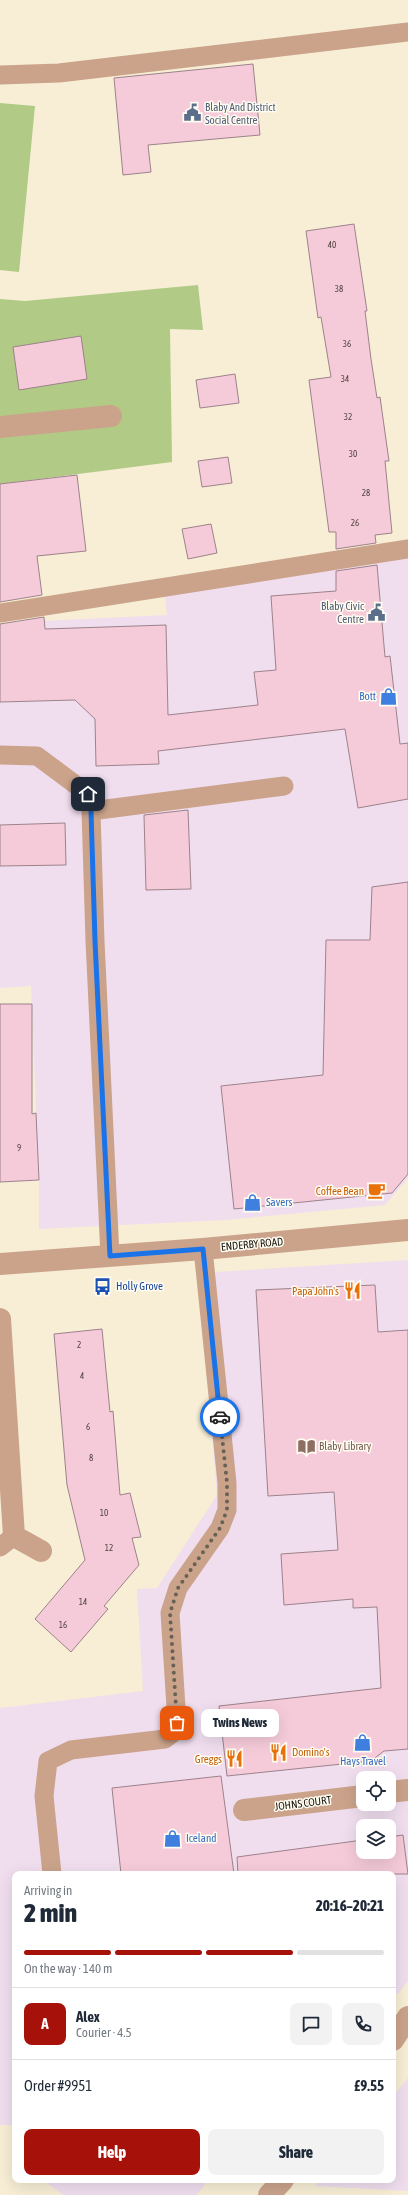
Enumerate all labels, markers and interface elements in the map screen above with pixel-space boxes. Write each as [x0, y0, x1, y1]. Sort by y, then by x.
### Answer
place label: Blaby And District Social Centre [205, 101, 276, 126]
public building icon: Blaby And District Social Centre [182, 103, 202, 123]
house number: 40 [328, 240, 336, 250]
house number: 38 [335, 284, 343, 294]
house number: 36 [343, 339, 351, 349]
house number: 34 [341, 374, 349, 384]
house number: 32 [344, 412, 352, 422]
house number: 30 [349, 449, 357, 459]
house number: 28 [362, 488, 370, 498]
house number: 26 [351, 518, 359, 528]
place label: Blaby Civic Centre [321, 600, 365, 625]
public building icon: Blaby Civic Centre [367, 602, 387, 622]
shop icon: Bott [379, 686, 399, 706]
place label: Bott [359, 690, 376, 702]
pin [71, 777, 105, 811]
icon: home [77, 783, 99, 805]
house number: 9 [17, 1143, 21, 1153]
cafe icon: Coffee Bean [367, 1181, 387, 1201]
place label: Coffee Bean [316, 1185, 364, 1197]
shop icon: Savers [243, 1192, 263, 1212]
place label: Savers [266, 1196, 292, 1208]
street label: ENDERBY ROAD [220, 1235, 284, 1253]
bus stop icon: Holly Grove [93, 1276, 113, 1296]
place label: Holly Grove [116, 1280, 163, 1292]
restaurant icon: Papa John's [342, 1281, 362, 1301]
place label: Papa John's [292, 1285, 339, 1297]
house number: 2 [77, 1340, 81, 1350]
house number: 4 [80, 1371, 84, 1381]
courier [200, 1397, 240, 1437]
icon: car [209, 1406, 231, 1428]
house number: 6 [86, 1422, 90, 1432]
library icon: Blaby Library [296, 1436, 316, 1456]
place label: Blaby Library [319, 1440, 372, 1452]
house number: 8 [89, 1453, 93, 1463]
house number: 10 [100, 1508, 108, 1518]
house number: 12 [105, 1543, 113, 1553]
house number: 14 [79, 1597, 87, 1607]
house number: 16 [59, 1620, 67, 1630]
pin [160, 1706, 194, 1740]
callout: Twins News [201, 1709, 279, 1737]
icon: bag [166, 1712, 188, 1734]
text: Twins News [213, 1715, 267, 1730]
shop icon: Hays Travel [353, 1733, 373, 1753]
restaurant icon: Domino's [269, 1742, 289, 1762]
place label: Domino's [292, 1746, 330, 1758]
restaurant icon: Greggs [225, 1749, 245, 1769]
place label: Greggs [195, 1753, 222, 1765]
place label: Hays Travel [340, 1755, 386, 1767]
map controls [356, 1771, 396, 1859]
button: locate [356, 1771, 396, 1811]
street label: JOHNS COURT [274, 1794, 332, 1812]
button: layers [356, 1819, 396, 1859]
shop icon: Iceland [163, 1828, 183, 1848]
place label: Iceland [186, 1832, 216, 1844]
text: Arriving in [24, 1883, 72, 1898]
text: 20:16–20:21 [316, 1897, 384, 1914]
text: 2 min [24, 1898, 77, 1928]
text: On the way · 140 m [24, 1961, 112, 1976]
button: chat [290, 2003, 332, 2045]
button: phone [342, 2003, 384, 2045]
text: Alex [76, 2008, 100, 2025]
text: A [41, 2015, 49, 2032]
text: Courier · 4.5 [76, 2025, 132, 2040]
text: Order #9951 [24, 2077, 92, 2094]
text: £9.55 [354, 2077, 384, 2094]
button: Help [24, 2129, 200, 2175]
button: Share [208, 2129, 384, 2175]

